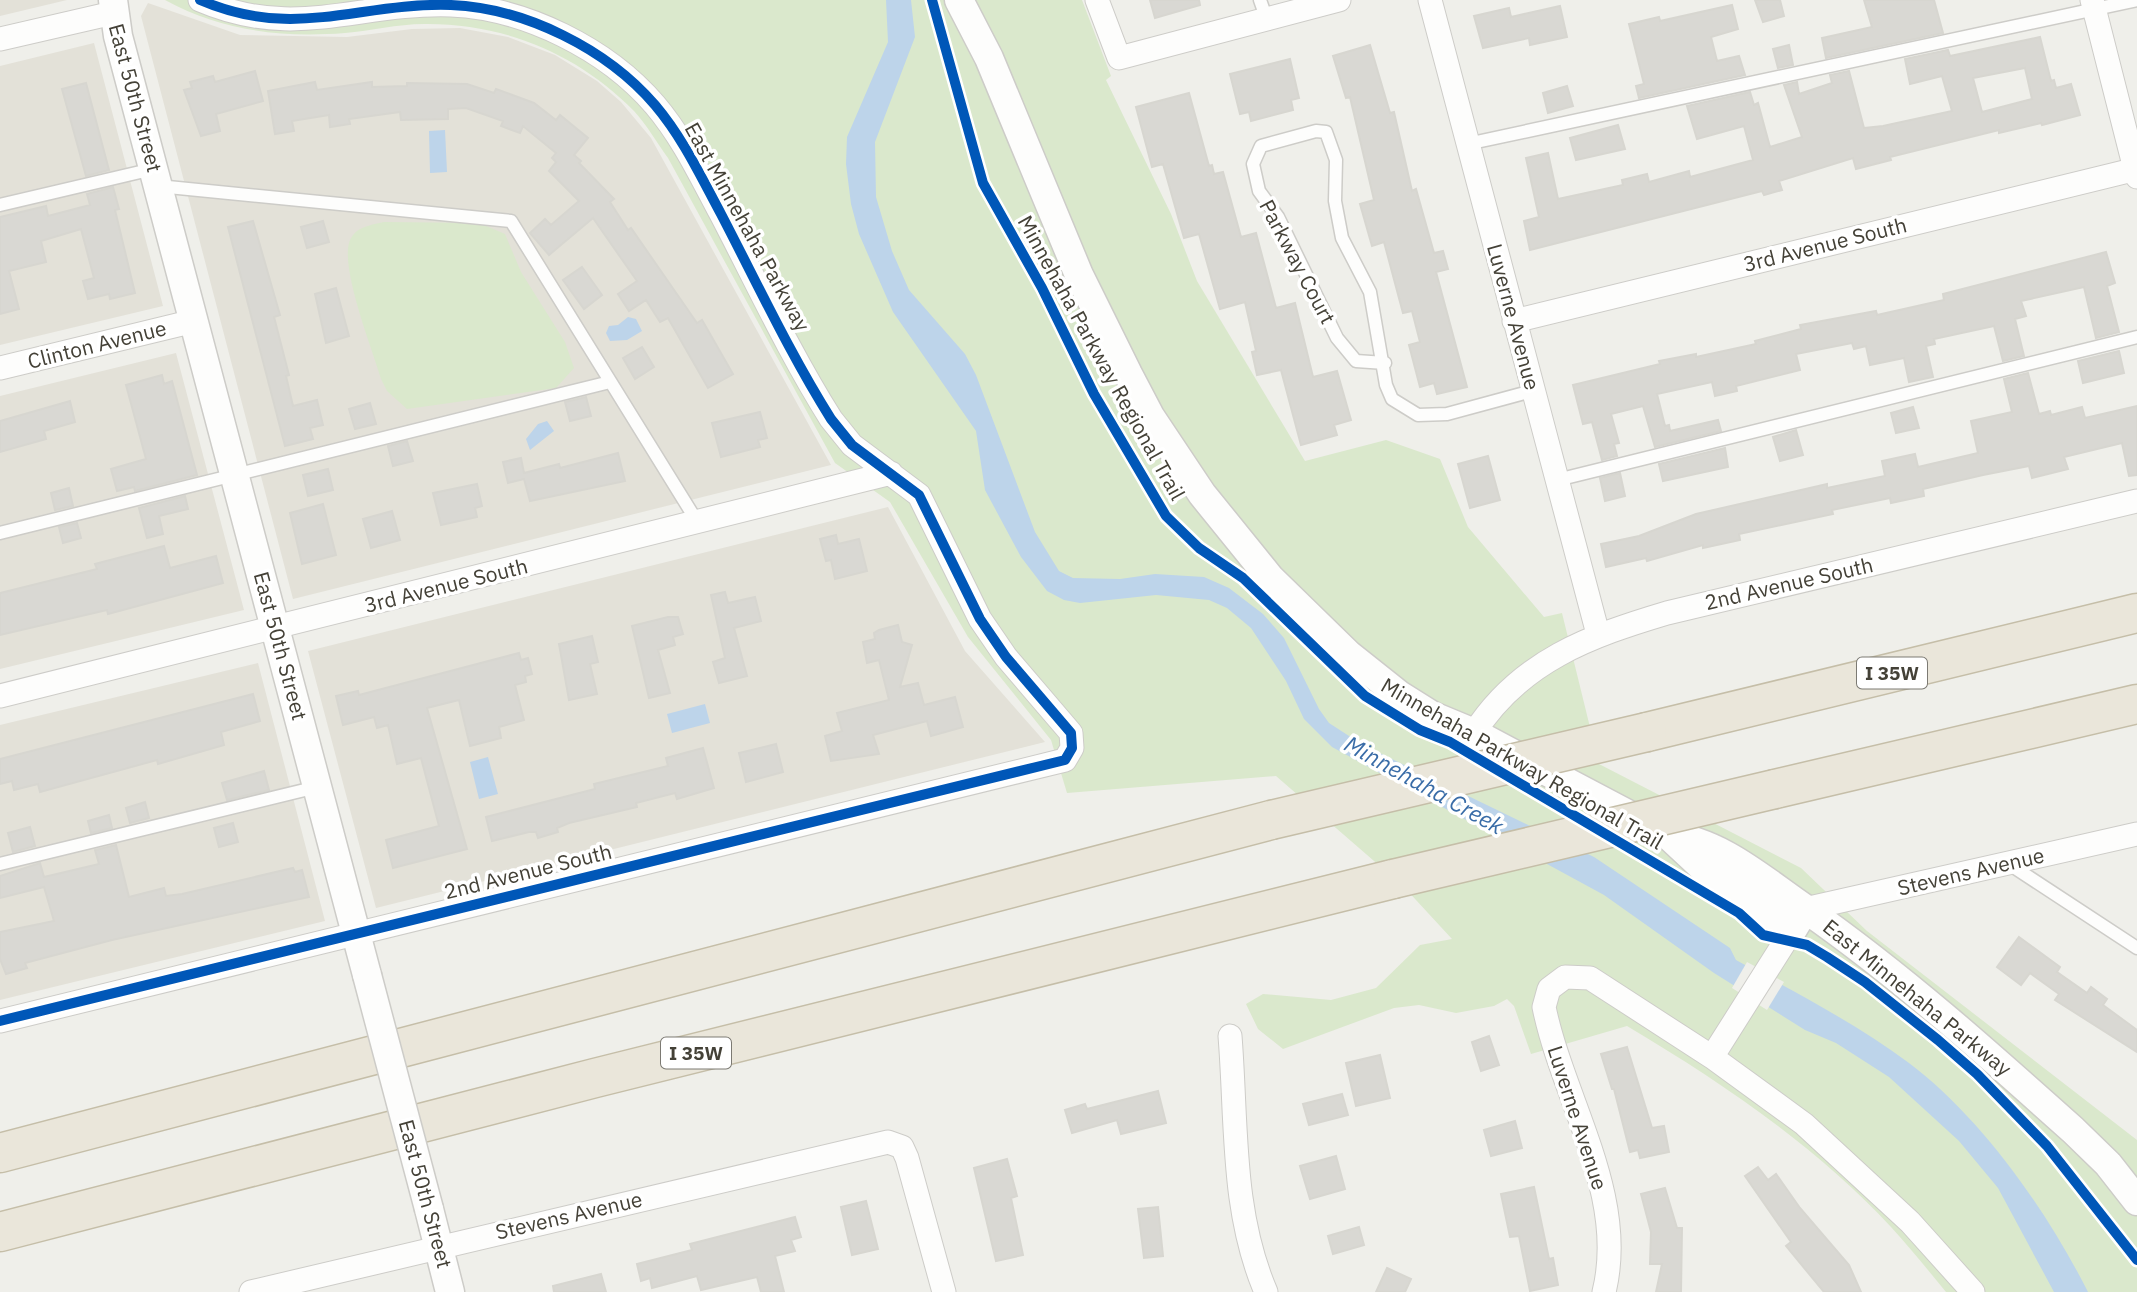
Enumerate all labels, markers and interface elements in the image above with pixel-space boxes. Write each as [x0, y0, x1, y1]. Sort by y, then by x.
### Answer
street label: East 50th Street [103, 20, 169, 175]
street label: East Minnehaha Parkway [679, 117, 817, 336]
street label: Parkway Court [1253, 195, 1342, 329]
street label: Minnehaha Parkway Regional Trail [1012, 210, 1192, 505]
street label: 3rd Avenue South [1740, 210, 1909, 278]
street label: Luverne Avenue [1481, 241, 1547, 393]
street label: Clinton Avenue [24, 313, 169, 375]
street label: 2nd Avenue South [1702, 550, 1876, 616]
street label: 3rd Avenue South [361, 551, 530, 619]
street label: East 50th Street [248, 568, 314, 723]
road number: I 35W [1857, 658, 1927, 688]
street label: Minnehaha Parkway Regional Trail [1376, 671, 1669, 856]
water label: Minnehaha Creek [1340, 728, 1510, 841]
street label: 2nd Avenue South [441, 837, 615, 905]
street label: Stevens Avenue [1895, 841, 2047, 902]
street label: East Minnehaha Parkway [1818, 912, 2018, 1082]
road number: I 35W [661, 1037, 731, 1068]
street label: Luverne Avenue [1541, 1042, 1614, 1193]
street label: East 50th Street [393, 1116, 459, 1271]
street label: Stevens Avenue [493, 1185, 645, 1246]

